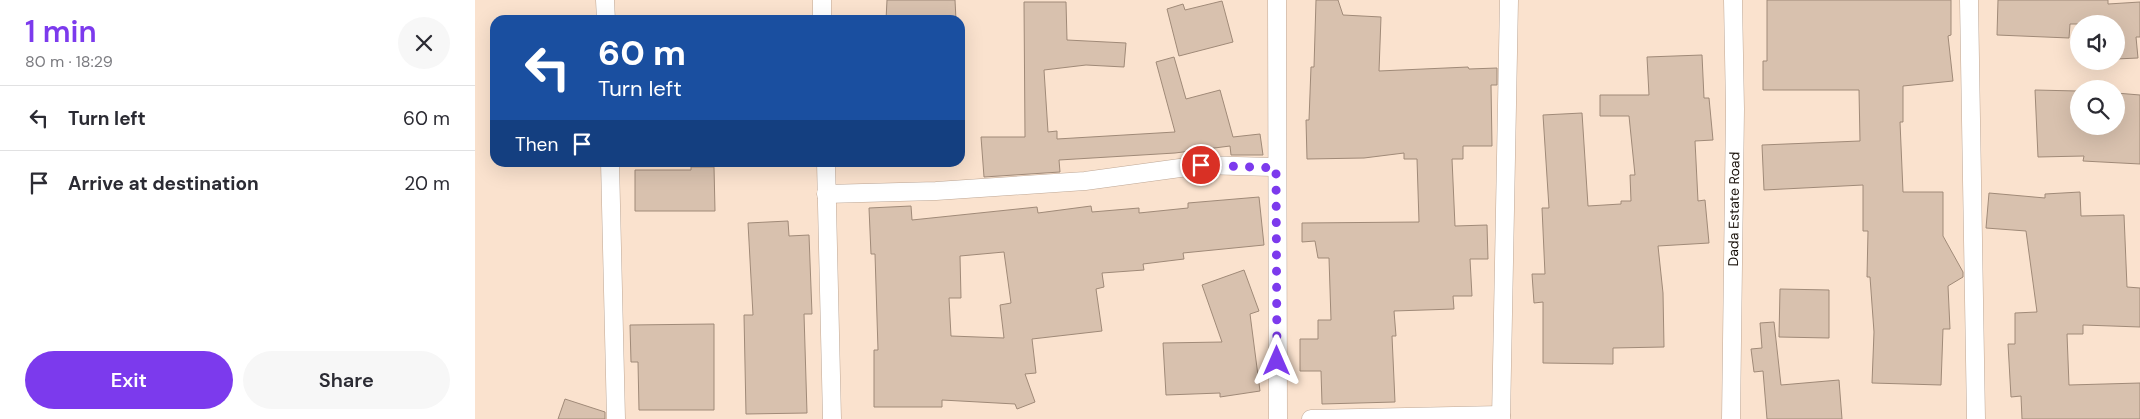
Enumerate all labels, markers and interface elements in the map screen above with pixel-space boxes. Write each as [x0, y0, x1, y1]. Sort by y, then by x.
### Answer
text: 1 min [25, 12, 97, 51]
map controls [2070, 15, 2125, 135]
button: sound [2070, 15, 2125, 70]
button: close [398, 17, 450, 69]
text: 60 m [598, 30, 686, 76]
icon: left [515, 35, 580, 100]
text: 80 m · 18:29 [25, 51, 113, 72]
text: Turn left [598, 74, 682, 103]
button: search [2070, 80, 2125, 135]
icon: left [25, 104, 53, 132]
text: Turn left [68, 106, 146, 131]
text: 60 m [403, 106, 450, 131]
icon: arrive [568, 130, 596, 158]
text: Then [515, 132, 558, 157]
pin [1180, 144, 1222, 186]
icon: arrive [1187, 151, 1215, 179]
street label: Dada Estate Road [1724, 152, 1743, 266]
icon: arrive [25, 169, 53, 197]
text: Arrive at destination [68, 171, 259, 196]
text: 20 m [404, 171, 450, 196]
position arrow [1250, 334, 1302, 386]
button: Exit [25, 351, 233, 409]
button: Share [243, 351, 450, 409]

